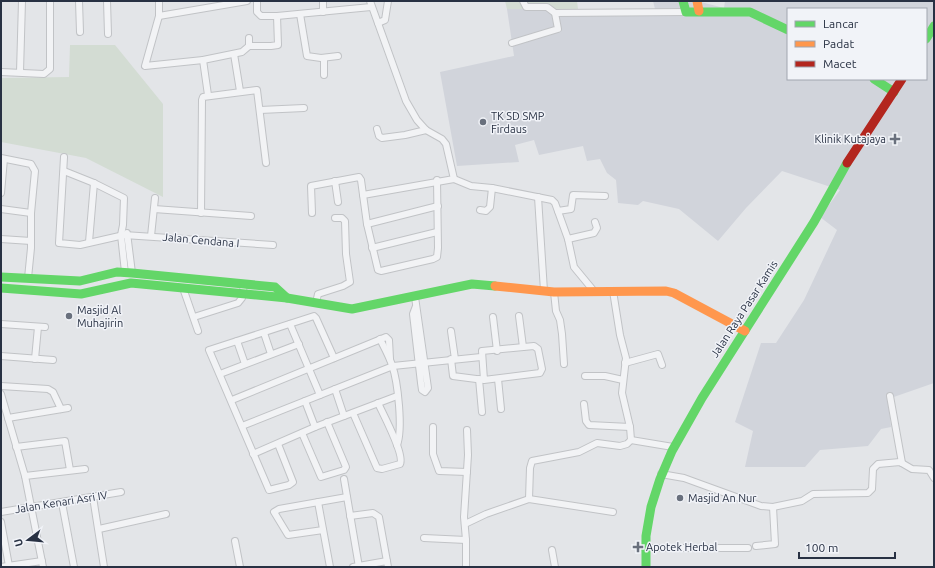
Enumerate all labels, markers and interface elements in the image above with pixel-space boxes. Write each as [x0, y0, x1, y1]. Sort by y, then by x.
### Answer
legend [787, 8, 927, 80]
text: Lancar [823, 17, 859, 30]
text: Padat [823, 37, 854, 50]
text: Macet [823, 57, 857, 70]
place label: TK SD SMP Firdaus [491, 110, 545, 135]
marker: TK SD SMP Firdaus [478, 117, 488, 127]
place label: Klinik Kutajaya [815, 133, 886, 145]
marker: Klinik Kutajaya [889, 133, 901, 145]
street label: Jalan Cendana I [162, 231, 240, 249]
street label: Jalan Raya Pasar Kamis [708, 258, 780, 360]
place label: Masjid Al Muhajirin [77, 304, 123, 329]
marker: Masjid Al Muhajirin [64, 311, 74, 321]
street label: Jalan Kenari Asri IV [14, 489, 108, 515]
place label: Masjid An Nur [688, 492, 757, 504]
marker: Masjid An Nur [675, 493, 685, 503]
north arrow [8, 520, 48, 560]
scale bar [799, 534, 895, 560]
text: U [12, 537, 25, 548]
place label: Apotek Herbal [646, 541, 717, 553]
text: 100 m [805, 541, 838, 554]
marker: Apotek Herbal [633, 542, 643, 552]

